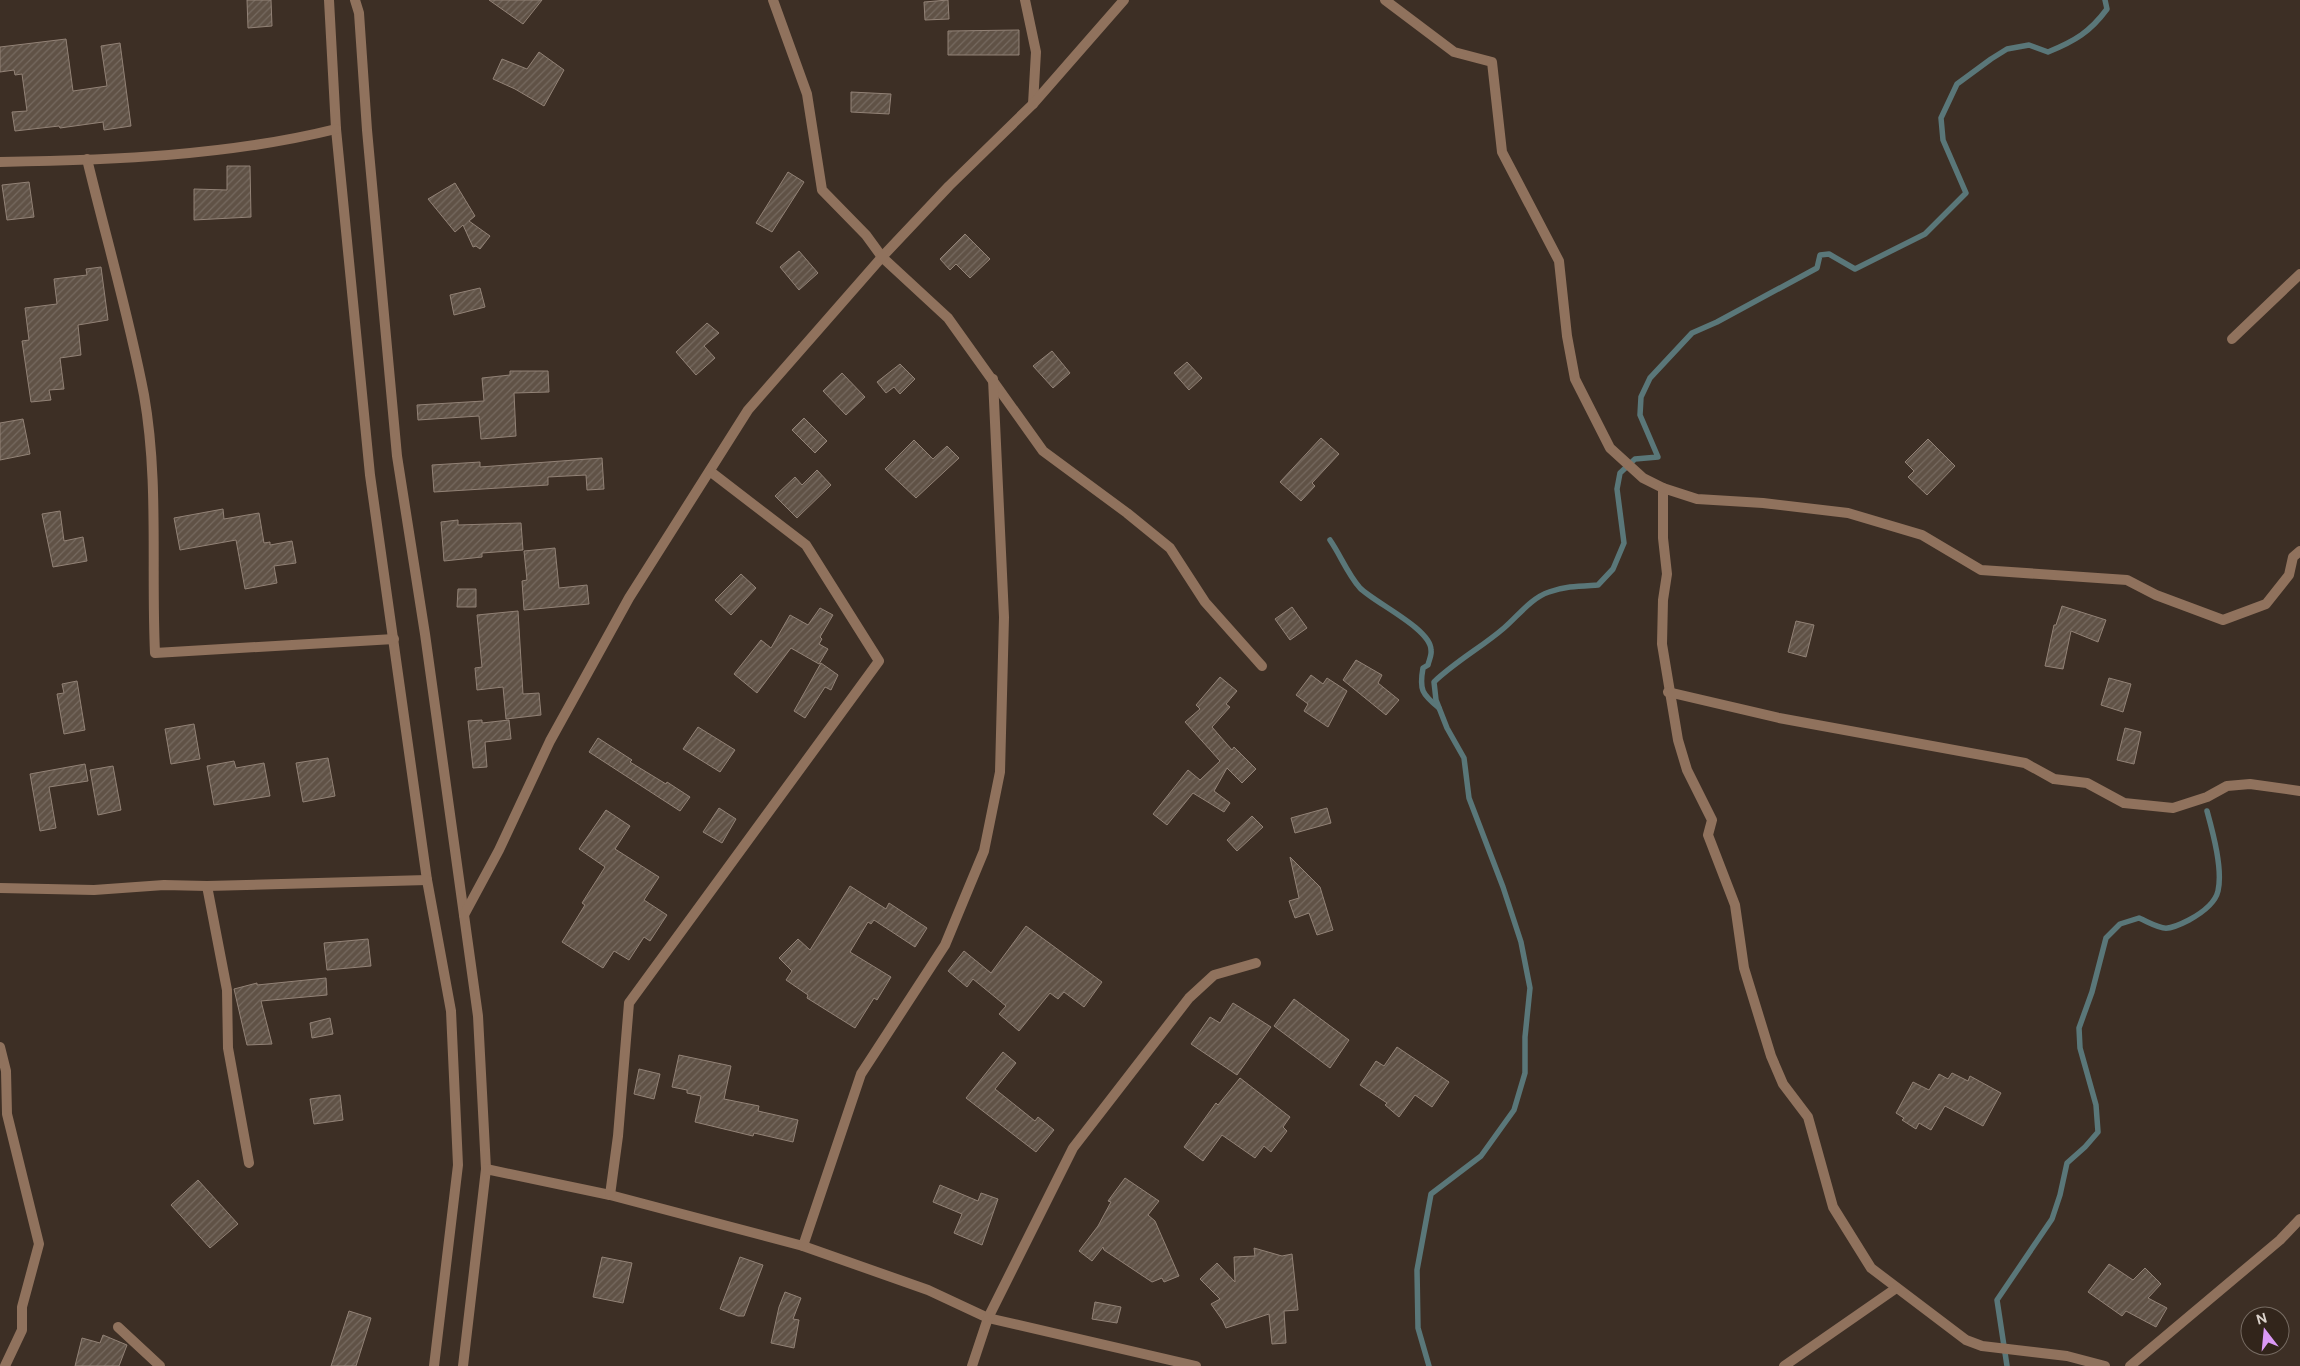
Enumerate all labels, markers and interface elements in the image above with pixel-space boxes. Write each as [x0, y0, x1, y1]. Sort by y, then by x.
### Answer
north arrow [2240, 1306, 2290, 1356]
text: N [2254, 1308, 2269, 1329]

